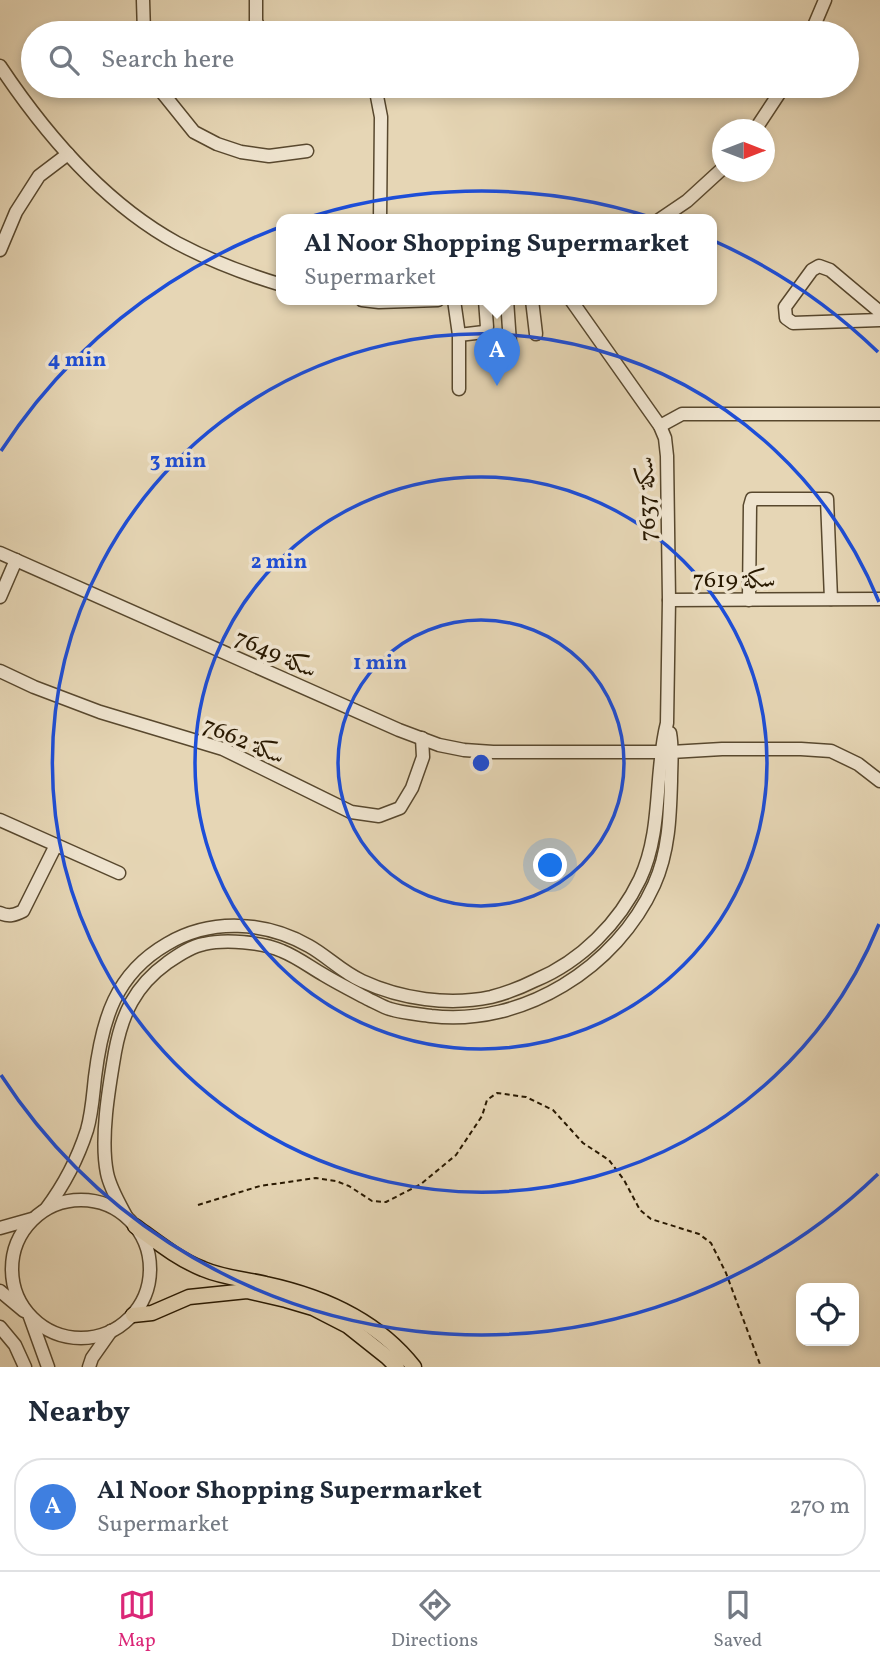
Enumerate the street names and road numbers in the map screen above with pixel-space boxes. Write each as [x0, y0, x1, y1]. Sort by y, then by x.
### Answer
street label: سكة 7637 [630, 456, 666, 542]
street label: سكة 7619 [692, 564, 776, 598]
street label: سكة 7649 [229, 622, 322, 688]
street label: سكة 7662 [197, 709, 290, 774]

